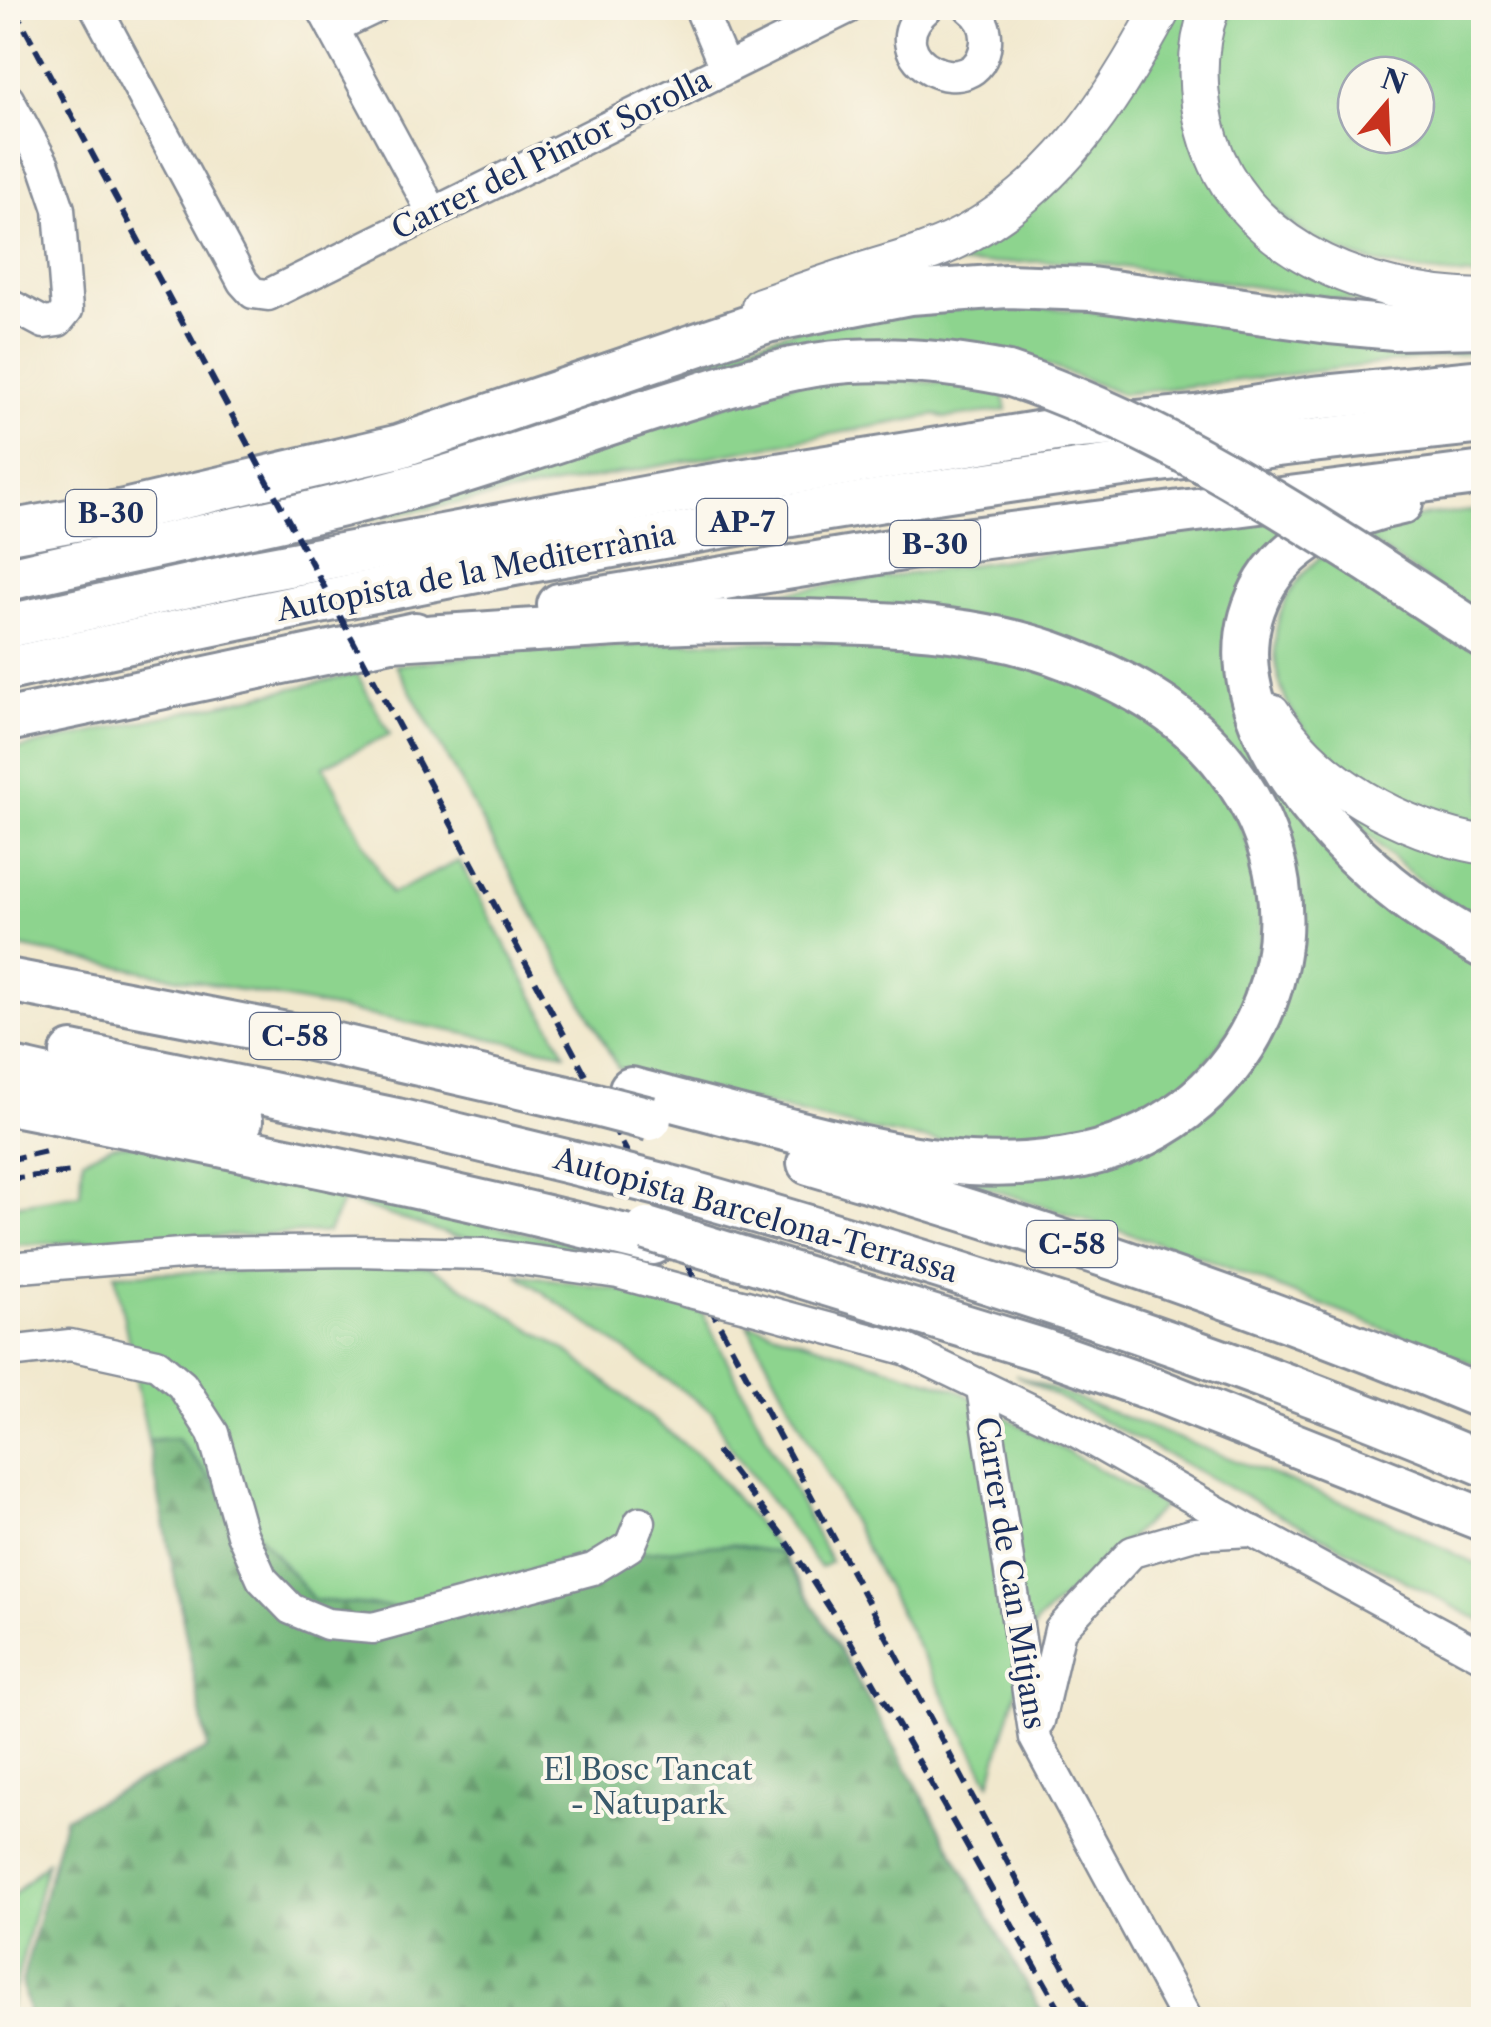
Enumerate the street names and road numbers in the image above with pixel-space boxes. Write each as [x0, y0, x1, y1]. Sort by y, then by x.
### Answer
street label: Carrer del Pintor Sorolla [386, 61, 717, 247]
road number: B-30 [66, 490, 156, 536]
road number: AP-7 [697, 499, 787, 545]
street label: Autopista de la Mediterrània [273, 515, 679, 629]
road number: B-30 [890, 521, 980, 567]
road number: C-58 [250, 1013, 340, 1059]
street label: Autopista Barcelona-Terrassa [549, 1139, 962, 1290]
road number: C-58 [1027, 1221, 1117, 1267]
street label: Carrer de Can Mitjans [968, 1414, 1054, 1732]

